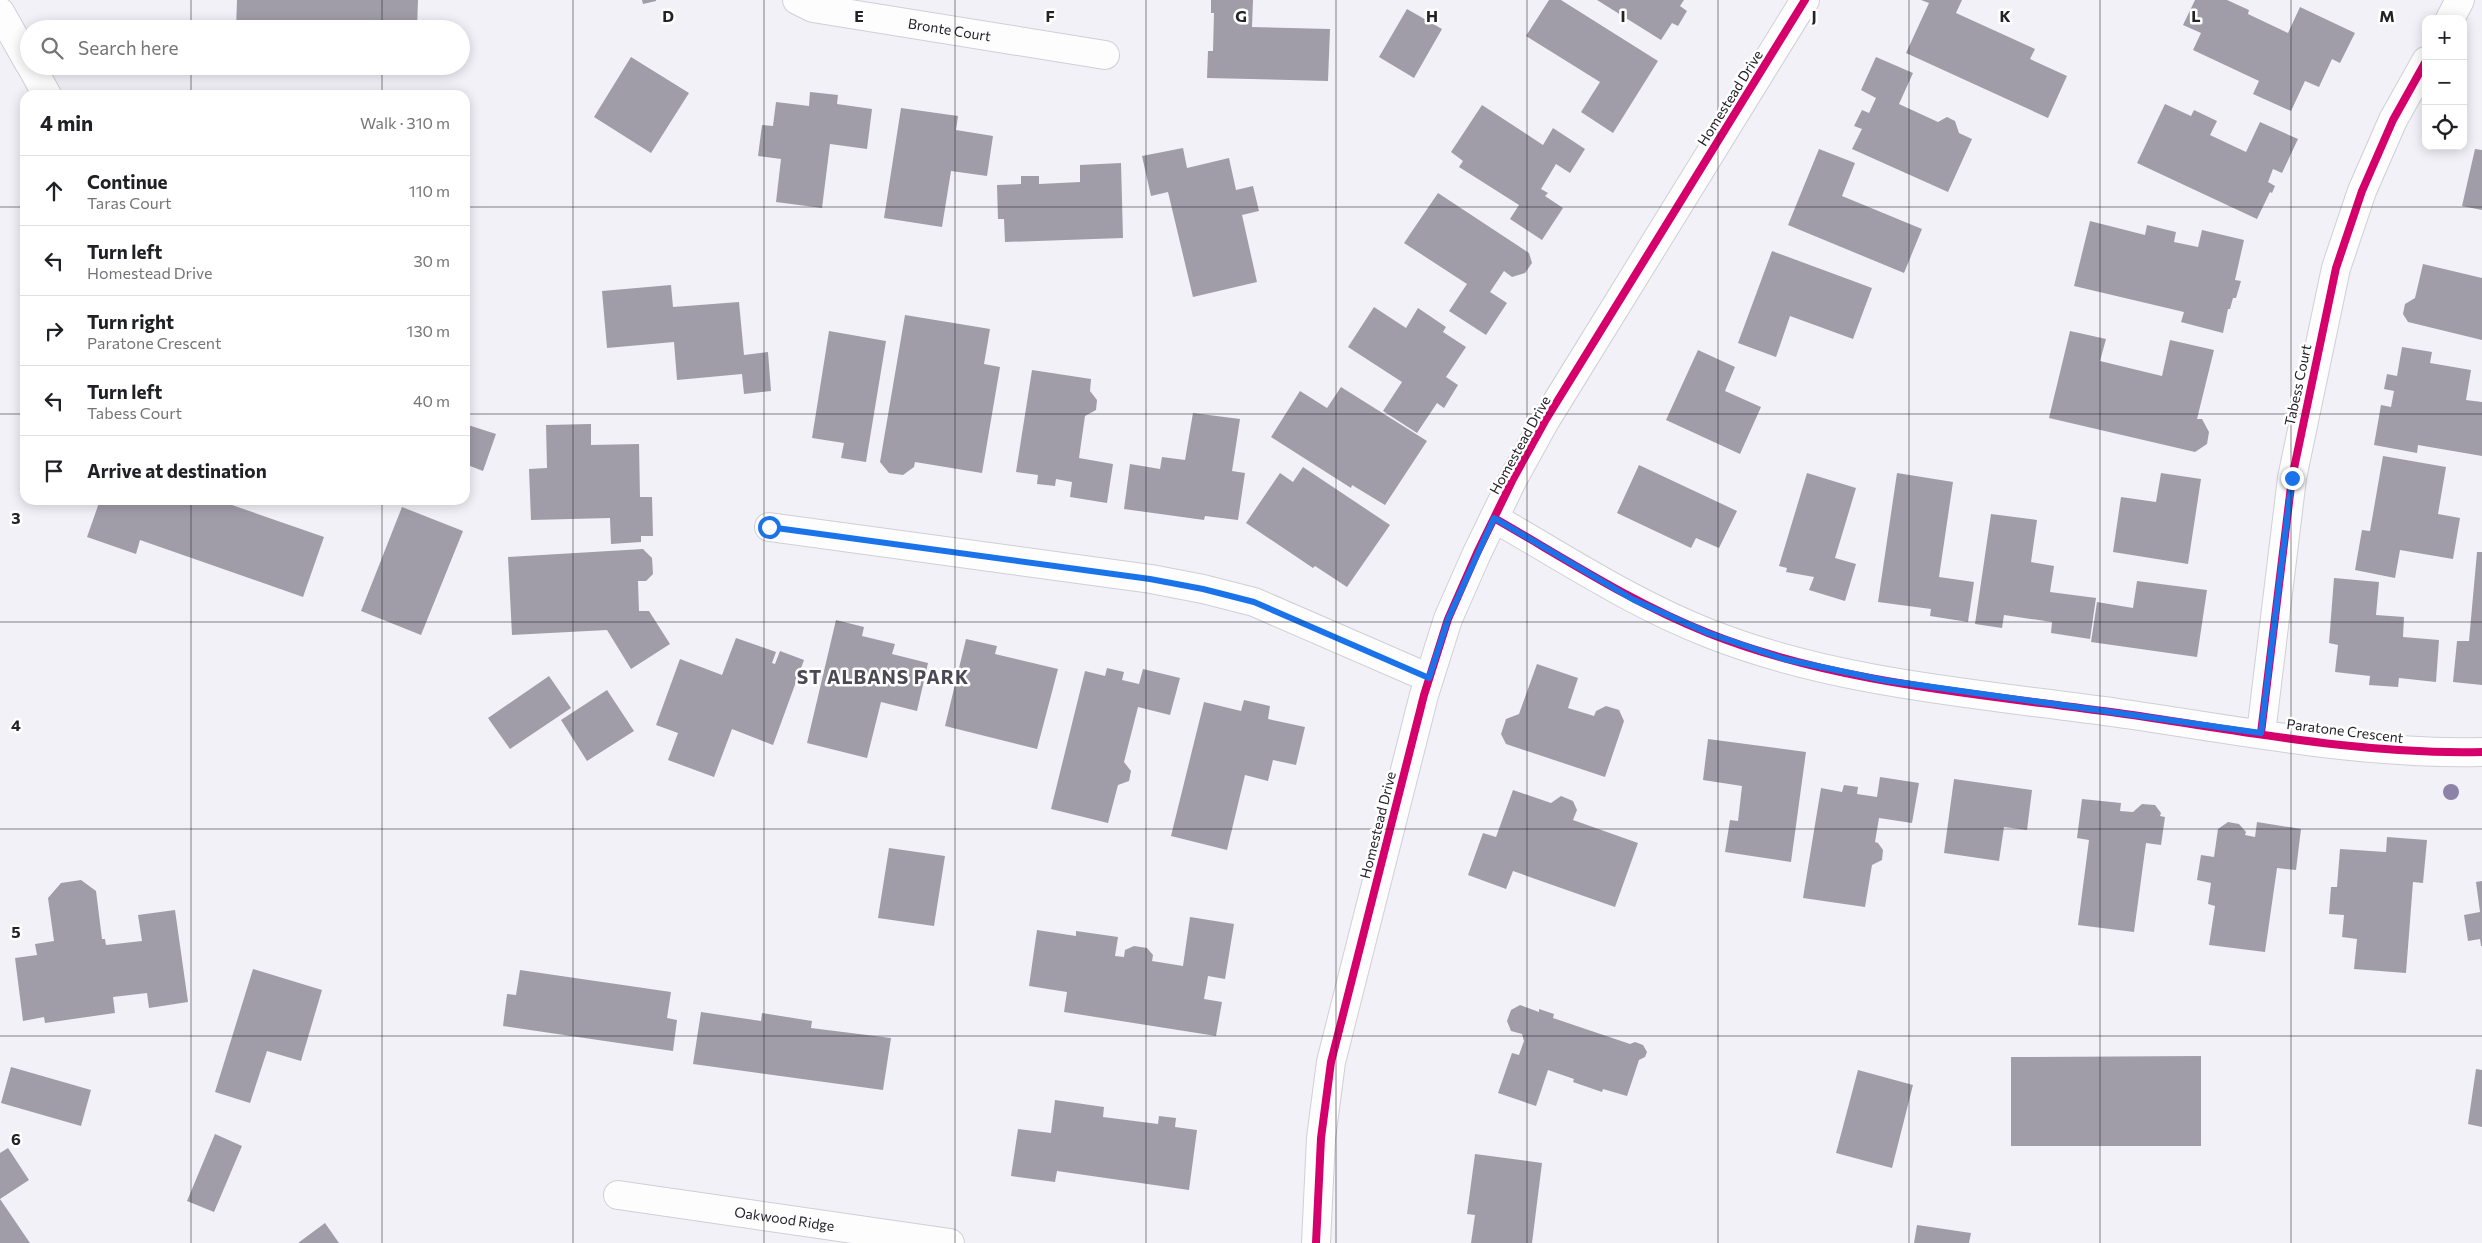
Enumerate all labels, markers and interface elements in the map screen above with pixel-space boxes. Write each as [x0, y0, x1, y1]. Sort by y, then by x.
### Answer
text: D [662, 6, 674, 25]
text: E [854, 6, 864, 25]
text: F [1045, 6, 1055, 25]
text: G [1235, 6, 1247, 25]
text: H [1426, 6, 1438, 25]
text: I [1620, 6, 1626, 25]
text: J [1811, 6, 1817, 25]
text: K [1999, 6, 2011, 25]
text: L [2191, 6, 2201, 25]
text: M [2379, 6, 2395, 25]
street label: Bronte Court [907, 14, 992, 45]
map controls [2422, 15, 2467, 150]
button: + [2422, 15, 2467, 60]
search box [20, 20, 470, 75]
icon: search [38, 34, 66, 62]
text: Search here [78, 36, 178, 59]
street label: Homestead Drive [1693, 47, 1766, 149]
button: − [2422, 60, 2467, 105]
button: locate [2422, 105, 2467, 150]
text: 4 min [40, 110, 93, 135]
text: Walk · 310 m [360, 113, 450, 132]
text: Continue [87, 170, 167, 193]
icon: ahead [40, 177, 68, 205]
text: 110 m [409, 181, 450, 200]
text: Taras Court [87, 193, 172, 212]
text: Turn left [87, 240, 162, 263]
icon: left [40, 247, 68, 275]
text: 30 m [413, 251, 450, 270]
text: Homestead Drive [87, 263, 212, 282]
text: Turn right [87, 310, 174, 333]
icon: right [40, 317, 68, 345]
text: 130 m [407, 321, 450, 340]
text: Paratone Crescent [87, 333, 222, 352]
street label: Tabess Court [2281, 342, 2315, 427]
text: Turn left [87, 380, 162, 403]
icon: left [40, 387, 68, 415]
text: 40 m [413, 391, 450, 410]
street label: Homestead Drive [1486, 393, 1554, 497]
text: Tabess Court [87, 403, 182, 422]
icon: arrive [40, 457, 68, 485]
text: Arrive at destination [87, 459, 267, 482]
route end [2281, 467, 2304, 490]
text: 3 [11, 508, 21, 527]
route start [758, 516, 781, 539]
district label: ST ALBANS PARK [797, 665, 969, 688]
text: 4 [11, 715, 21, 734]
street label: Paratone Crescent [2286, 715, 2405, 746]
street label: Homestead Drive [1356, 770, 1399, 880]
text: 5 [11, 922, 21, 941]
text: 6 [11, 1129, 21, 1148]
street label: Oakwood Ridge [733, 1203, 835, 1234]

